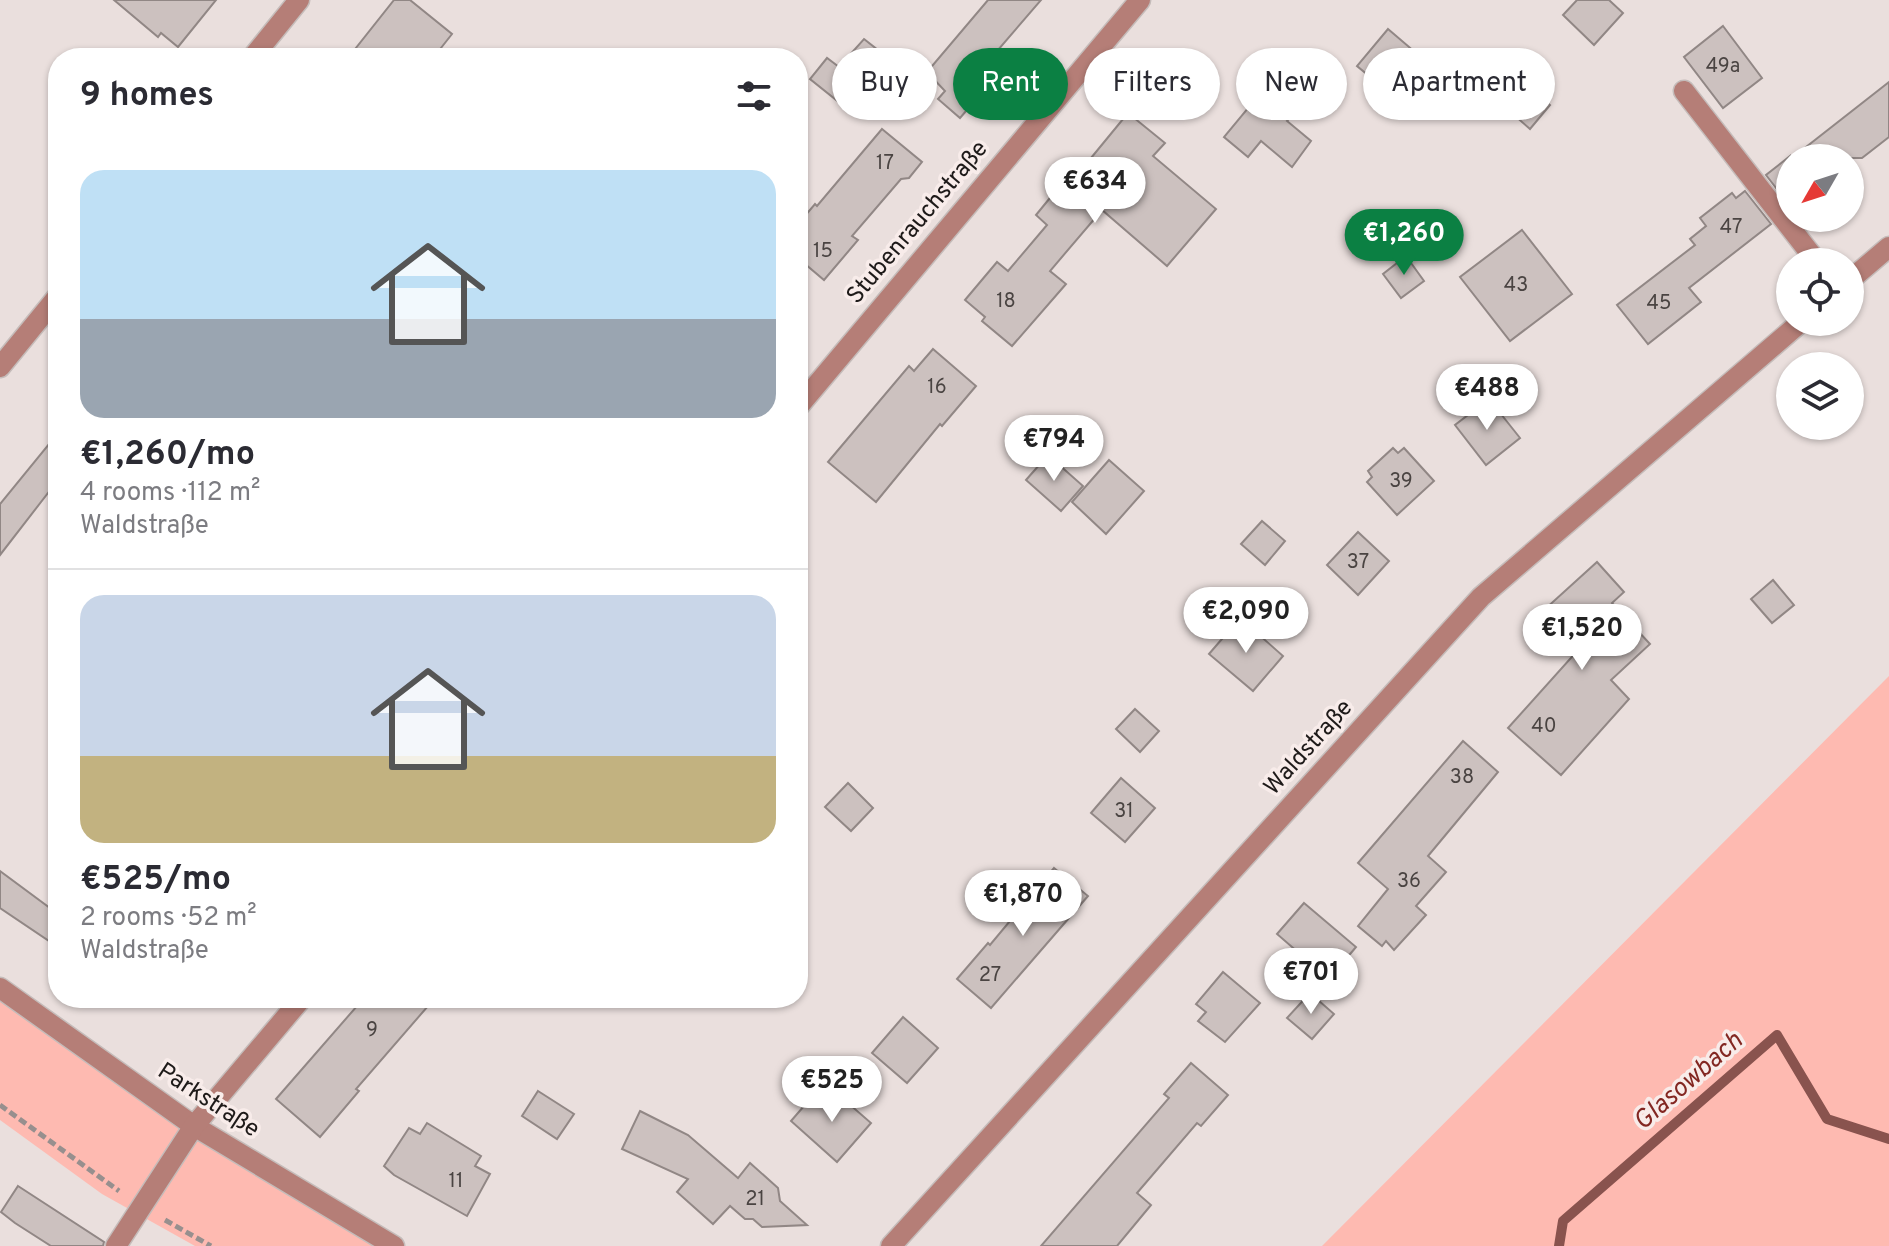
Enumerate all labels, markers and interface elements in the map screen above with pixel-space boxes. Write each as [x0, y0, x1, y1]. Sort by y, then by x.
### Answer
chip: Buy [832, 48, 937, 120]
chip: Rent [953, 48, 1068, 120]
chip: Filters [1084, 48, 1220, 120]
chip: New [1236, 48, 1347, 120]
chip: Apartment [1363, 48, 1555, 120]
house number: 49a [1706, 54, 1740, 80]
icon: filters [732, 74, 776, 118]
text: 9 homes [80, 75, 214, 118]
street label: Stubenrauchstraße [841, 135, 995, 311]
north arrow [1776, 144, 1864, 232]
map controls [1776, 144, 1864, 440]
house number: 17 [876, 151, 894, 177]
pin: €634 [1048, 157, 1142, 225]
text: €634 [1063, 166, 1127, 199]
pin: €1,260 [1339, 209, 1469, 277]
house number: 47 [1720, 215, 1742, 241]
text: €1,260 [1363, 218, 1445, 251]
icon: home [356, 222, 500, 366]
house number: 15 [813, 239, 833, 265]
button: locate [1776, 248, 1864, 336]
house number: 43 [1504, 273, 1528, 299]
house number: 18 [996, 289, 1016, 315]
house number: 45 [1647, 291, 1671, 317]
button: layers [1776, 352, 1864, 440]
pin: €488 [1440, 364, 1534, 432]
text: €488 [1454, 373, 1520, 406]
house number: 16 [927, 375, 947, 401]
pin: €794 [1007, 415, 1101, 483]
text: €794 [1023, 424, 1085, 457]
text: €1,260/mo [80, 434, 255, 477]
house number: 39 [1389, 469, 1413, 495]
text: 4 rooms · 112 m² [80, 477, 260, 510]
text: Waldstraße [80, 510, 209, 543]
house number: 37 [1347, 550, 1369, 576]
pin: €2,090 [1181, 587, 1311, 655]
text: €2,090 [1201, 596, 1291, 629]
pin: €1,520 [1517, 604, 1647, 672]
text: €1,520 [1541, 613, 1623, 646]
icon: home [356, 647, 500, 791]
street label: Waldstraße [1258, 694, 1360, 802]
house number: 40 [1531, 714, 1557, 740]
house number: 38 [1450, 765, 1474, 791]
house number: 31 [1114, 799, 1134, 825]
text: €525/mo [80, 859, 231, 902]
house number: 36 [1397, 869, 1421, 895]
pin: €1,870 [958, 870, 1088, 938]
text: €1,870 [983, 879, 1063, 912]
text: 2 rooms · 52 m² [80, 902, 257, 935]
text: Waldstraße [80, 935, 209, 968]
pin: €701 [1264, 948, 1358, 1016]
text: €701 [1282, 957, 1340, 990]
house number: 27 [979, 963, 1001, 989]
house number: 9 [366, 1018, 378, 1044]
water label: Glasowbach [1627, 1025, 1751, 1139]
pin: €525 [785, 1056, 879, 1124]
street label: Parkstraße [151, 1057, 265, 1145]
text: €525 [800, 1065, 864, 1098]
house number: 11 [449, 1169, 463, 1195]
house number: 21 [745, 1187, 765, 1213]

